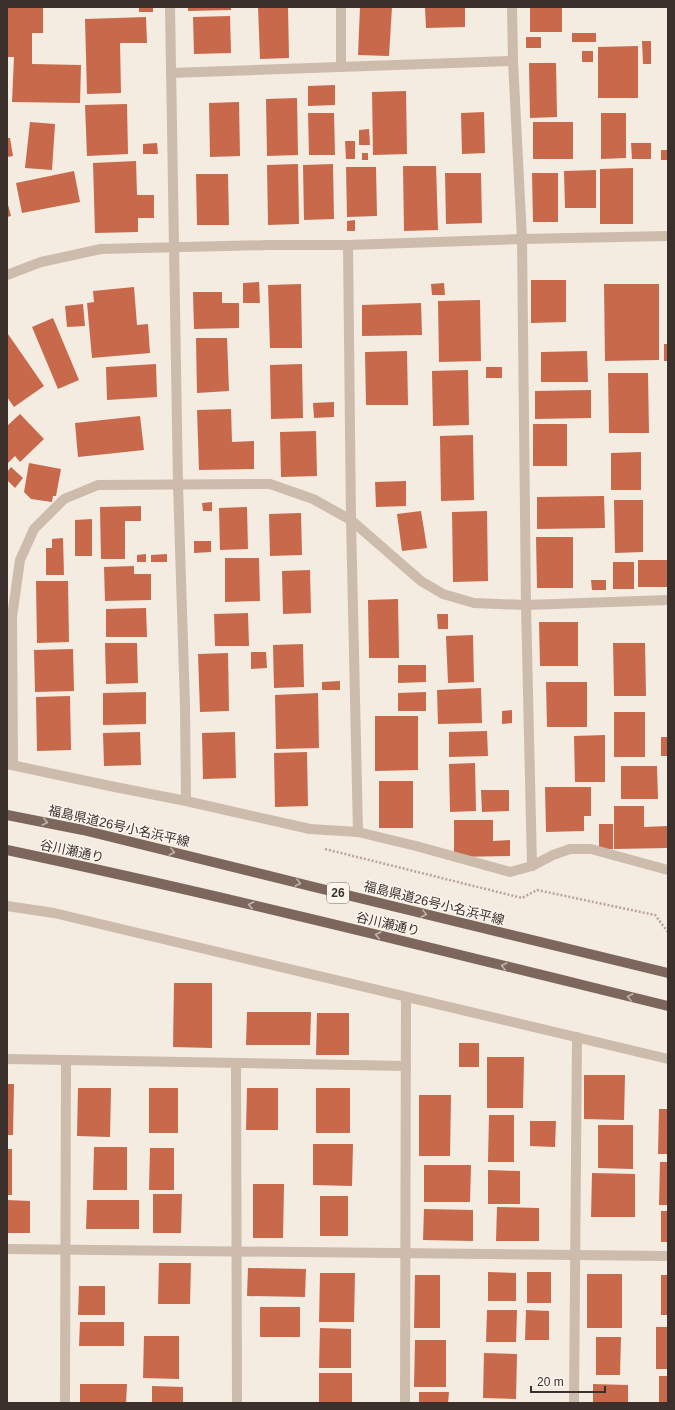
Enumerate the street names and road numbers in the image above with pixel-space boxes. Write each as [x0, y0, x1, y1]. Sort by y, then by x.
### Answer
street label: 福島県道26号小名浜平線 [47, 802, 191, 850]
street label: 谷川瀬通り [39, 837, 105, 865]
street label: 福島県道26号小名浜平線 [362, 878, 506, 928]
road number: 26 [327, 883, 349, 903]
street label: 谷川瀬通り [355, 909, 421, 939]

